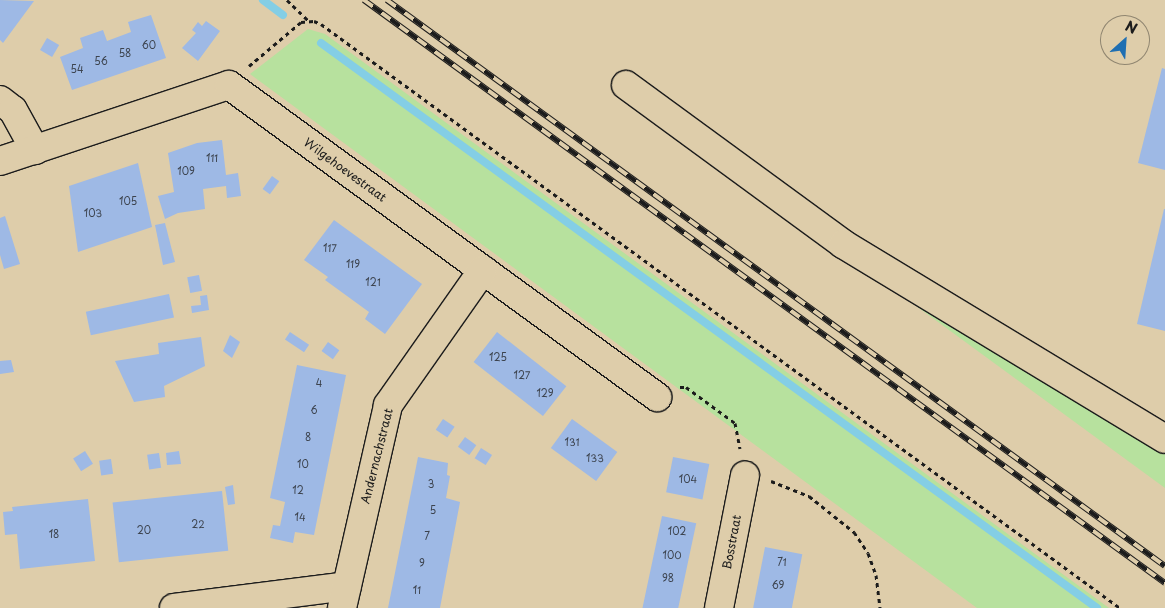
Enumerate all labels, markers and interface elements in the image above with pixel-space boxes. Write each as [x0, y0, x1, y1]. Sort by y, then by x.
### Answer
north arrow [1100, 15, 1150, 65]
text: N [1122, 15, 1141, 39]
house number: 60 [142, 39, 156, 51]
house number: 58 [119, 47, 131, 59]
house number: 56 [94, 55, 108, 67]
house number: 54 [70, 63, 84, 75]
street label: Wilgehoevestraat [301, 135, 389, 205]
house number: 111 [206, 152, 218, 164]
house number: 109 [177, 165, 195, 177]
house number: 105 [119, 195, 137, 207]
house number: 103 [84, 207, 102, 219]
house number: 117 [323, 242, 337, 254]
house number: 119 [346, 258, 360, 270]
house number: 121 [365, 276, 381, 288]
house number: 125 [489, 351, 507, 363]
house number: 127 [514, 369, 530, 381]
house number: 4 [316, 377, 322, 389]
house number: 129 [536, 387, 554, 399]
house number: 6 [310, 404, 318, 416]
street label: Andernachstraat [358, 407, 396, 505]
house number: 8 [305, 431, 311, 443]
house number: 131 [565, 436, 579, 448]
house number: 133 [586, 452, 604, 464]
house number: 10 [297, 458, 309, 470]
house number: 104 [679, 473, 697, 485]
house number: 3 [428, 478, 434, 490]
house number: 12 [292, 484, 304, 496]
house number: 5 [430, 504, 436, 516]
house number: 14 [294, 511, 306, 523]
street label: Bosstraat [720, 514, 744, 570]
house number: 22 [191, 518, 205, 530]
house number: 20 [137, 524, 151, 536]
house number: 102 [668, 525, 686, 537]
house number: 18 [49, 528, 59, 540]
house number: 7 [424, 530, 430, 542]
house number: 100 [662, 549, 682, 561]
house number: 71 [777, 556, 787, 568]
house number: 9 [419, 557, 425, 569]
house number: 98 [662, 572, 674, 584]
house number: 69 [772, 579, 784, 591]
house number: 11 [413, 584, 421, 596]

